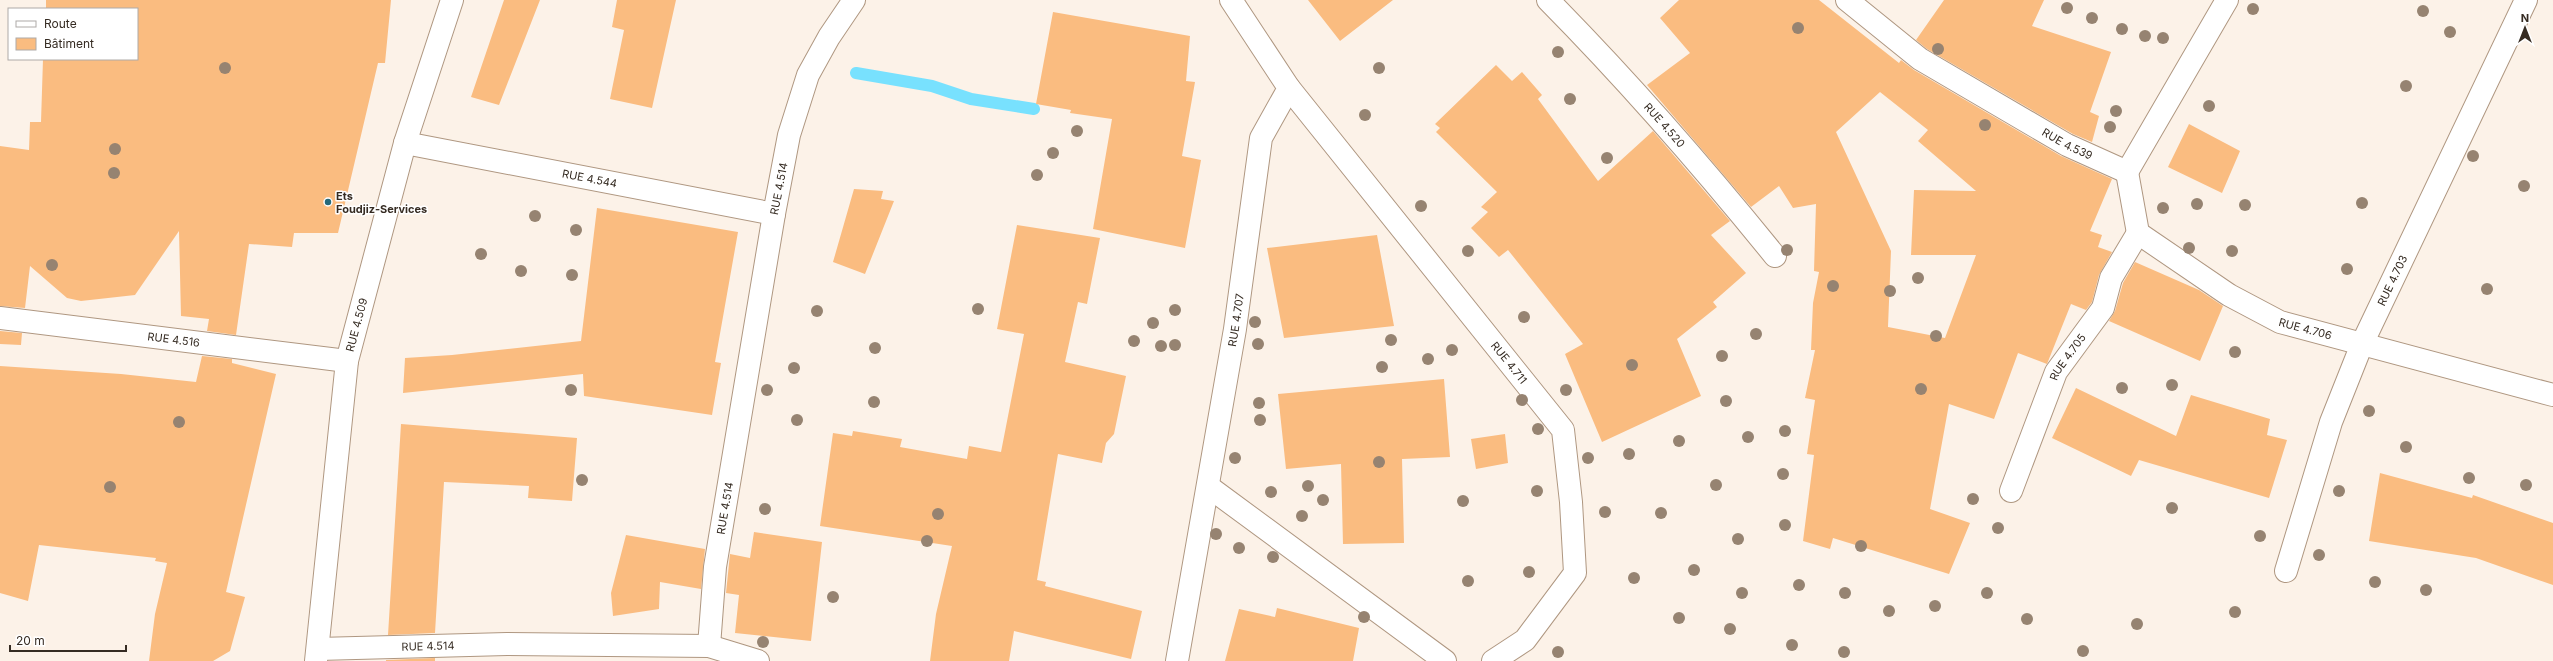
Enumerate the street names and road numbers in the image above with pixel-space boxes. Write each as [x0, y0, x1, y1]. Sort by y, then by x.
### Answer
street label: RUE 4.520 [1641, 100, 1688, 150]
street label: RUE 4.539 [2040, 125, 2095, 163]
street label: RUE 4.514 [767, 161, 791, 216]
street label: RUE 4.544 [561, 166, 618, 191]
street label: RUE 4.703 [2374, 253, 2410, 308]
street label: RUE 4.707 [1225, 293, 1247, 348]
street label: RUE 4.509 [343, 296, 371, 353]
street label: RUE 4.706 [2277, 315, 2334, 343]
street label: RUE 4.516 [147, 329, 201, 350]
street label: RUE 4.705 [2046, 331, 2089, 382]
street label: RUE 4.711 [1488, 339, 1530, 387]
street label: RUE 4.514 [714, 481, 736, 535]
street label: RUE 4.514 [401, 638, 455, 654]

